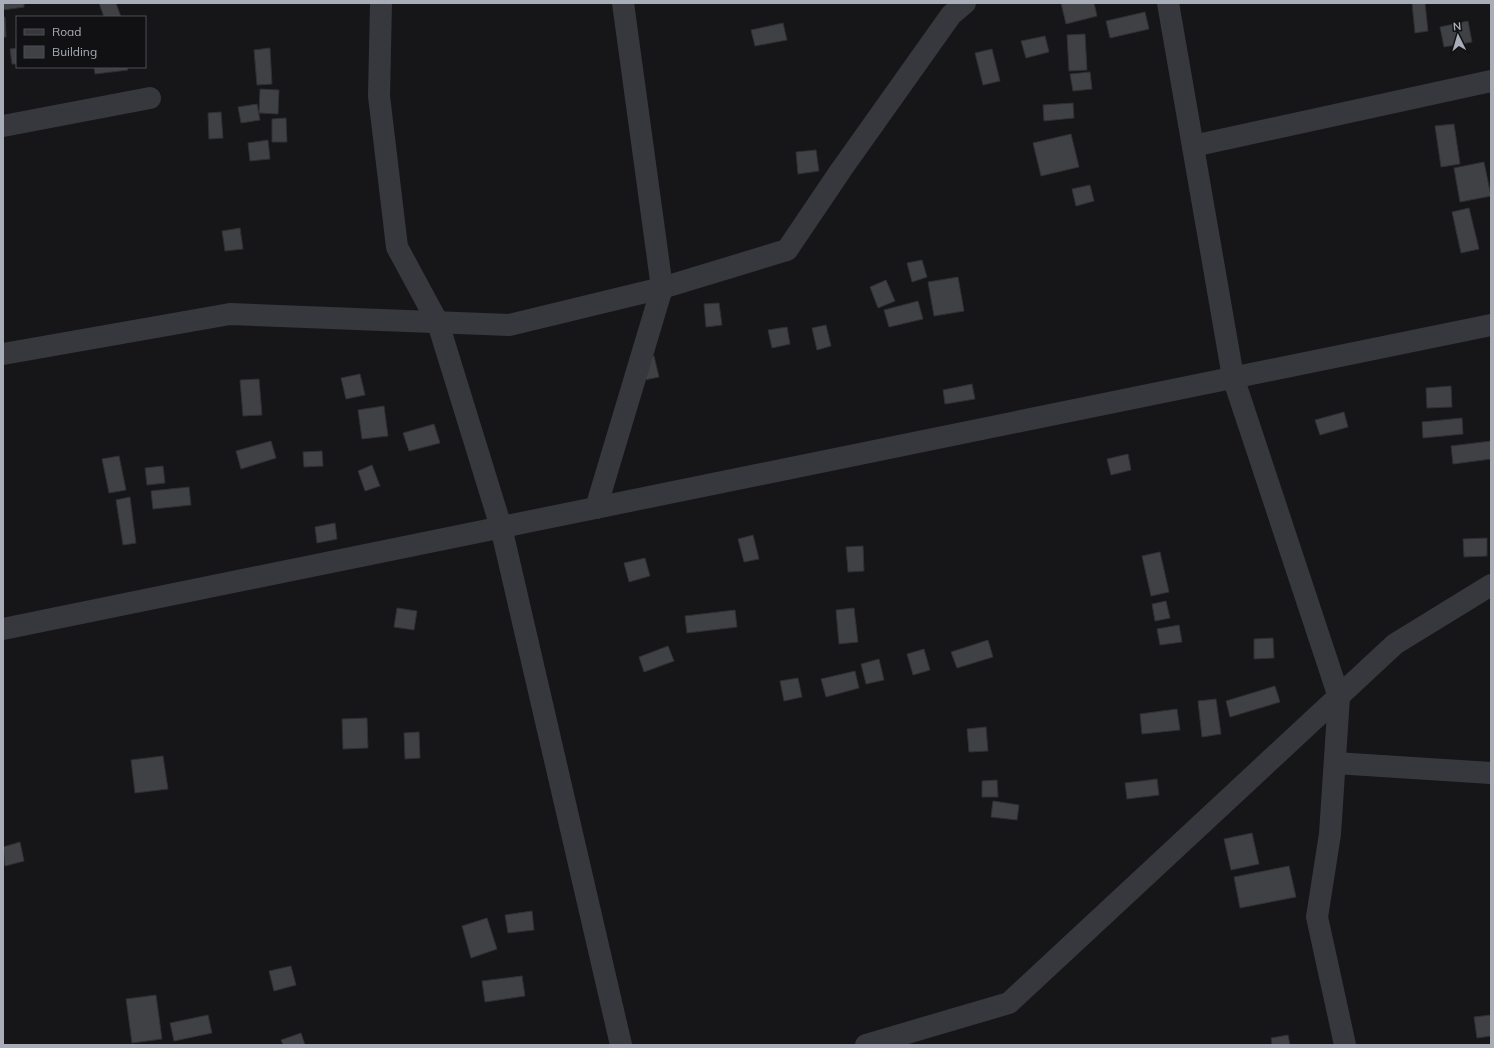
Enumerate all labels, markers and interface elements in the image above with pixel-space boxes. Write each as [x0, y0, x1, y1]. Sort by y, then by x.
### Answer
legend [16, 16, 146, 68]
north arrow [1438, 16, 1478, 56]
text: N [1452, 19, 1462, 33]
text: Road [52, 24, 81, 39]
text: Building [52, 44, 97, 59]

